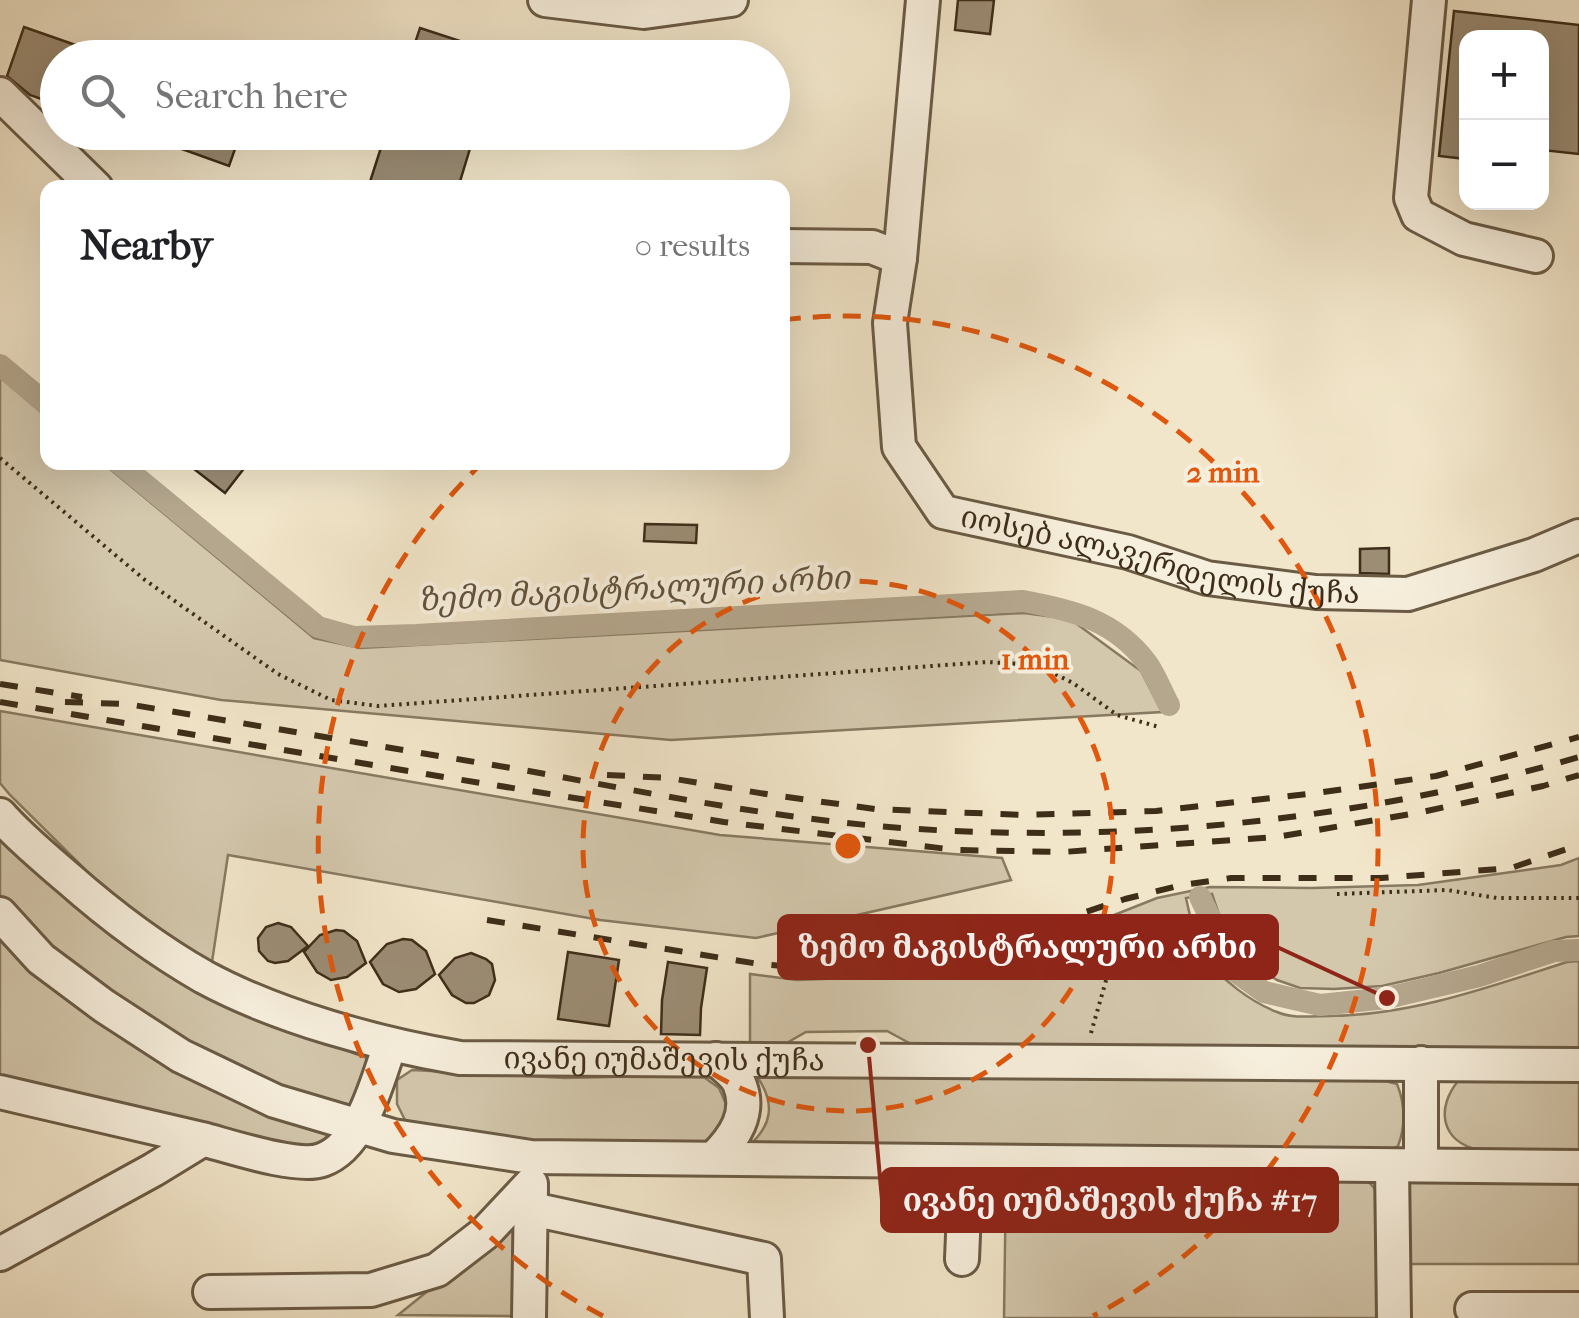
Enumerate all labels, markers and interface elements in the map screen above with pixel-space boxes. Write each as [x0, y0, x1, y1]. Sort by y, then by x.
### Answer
map controls [1459, 30, 1549, 210]
button: + [1459, 30, 1549, 120]
search box [40, 40, 790, 150]
icon: search [75, 68, 130, 123]
text: Search here [155, 73, 348, 118]
button: − [1459, 120, 1549, 210]
text: Nearby [80, 221, 212, 270]
text: 0 results [634, 227, 750, 264]
text: 2 min [1186, 455, 1260, 490]
street label: იოსებ ალავერდელის ქუჩა [958, 499, 1360, 610]
water label: ზემო მაგისტრალური არხი [417, 559, 853, 620]
text: 1 min [1001, 642, 1070, 677]
centre of rings [830, 828, 866, 864]
callout: ზემო მაგისტრალური არხი [779, 916, 1277, 978]
text: ზემო მაგისტრალური არხი [798, 929, 1257, 966]
street label: ივანე იუმაშევის ქუჩა [504, 1041, 825, 1078]
callout: ივანე იუმაშევის ქუჩა #17 [882, 1169, 1337, 1231]
text: ივანე იუმაშევის ქუჩა #17 [903, 1182, 1318, 1219]

